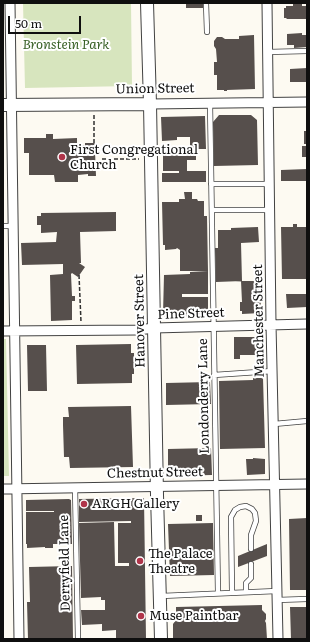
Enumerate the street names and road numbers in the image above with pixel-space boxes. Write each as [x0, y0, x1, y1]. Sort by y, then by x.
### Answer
street label: Union Street [115, 81, 195, 97]
street label: Manchester Street [250, 264, 268, 378]
street label: Hanover Street [131, 274, 149, 368]
street label: Pine Street [157, 305, 225, 323]
street label: Londonderry Lane [195, 338, 213, 454]
street label: Chestnut Street [107, 464, 203, 482]
street label: Derryfield Lane [56, 515, 74, 611]

